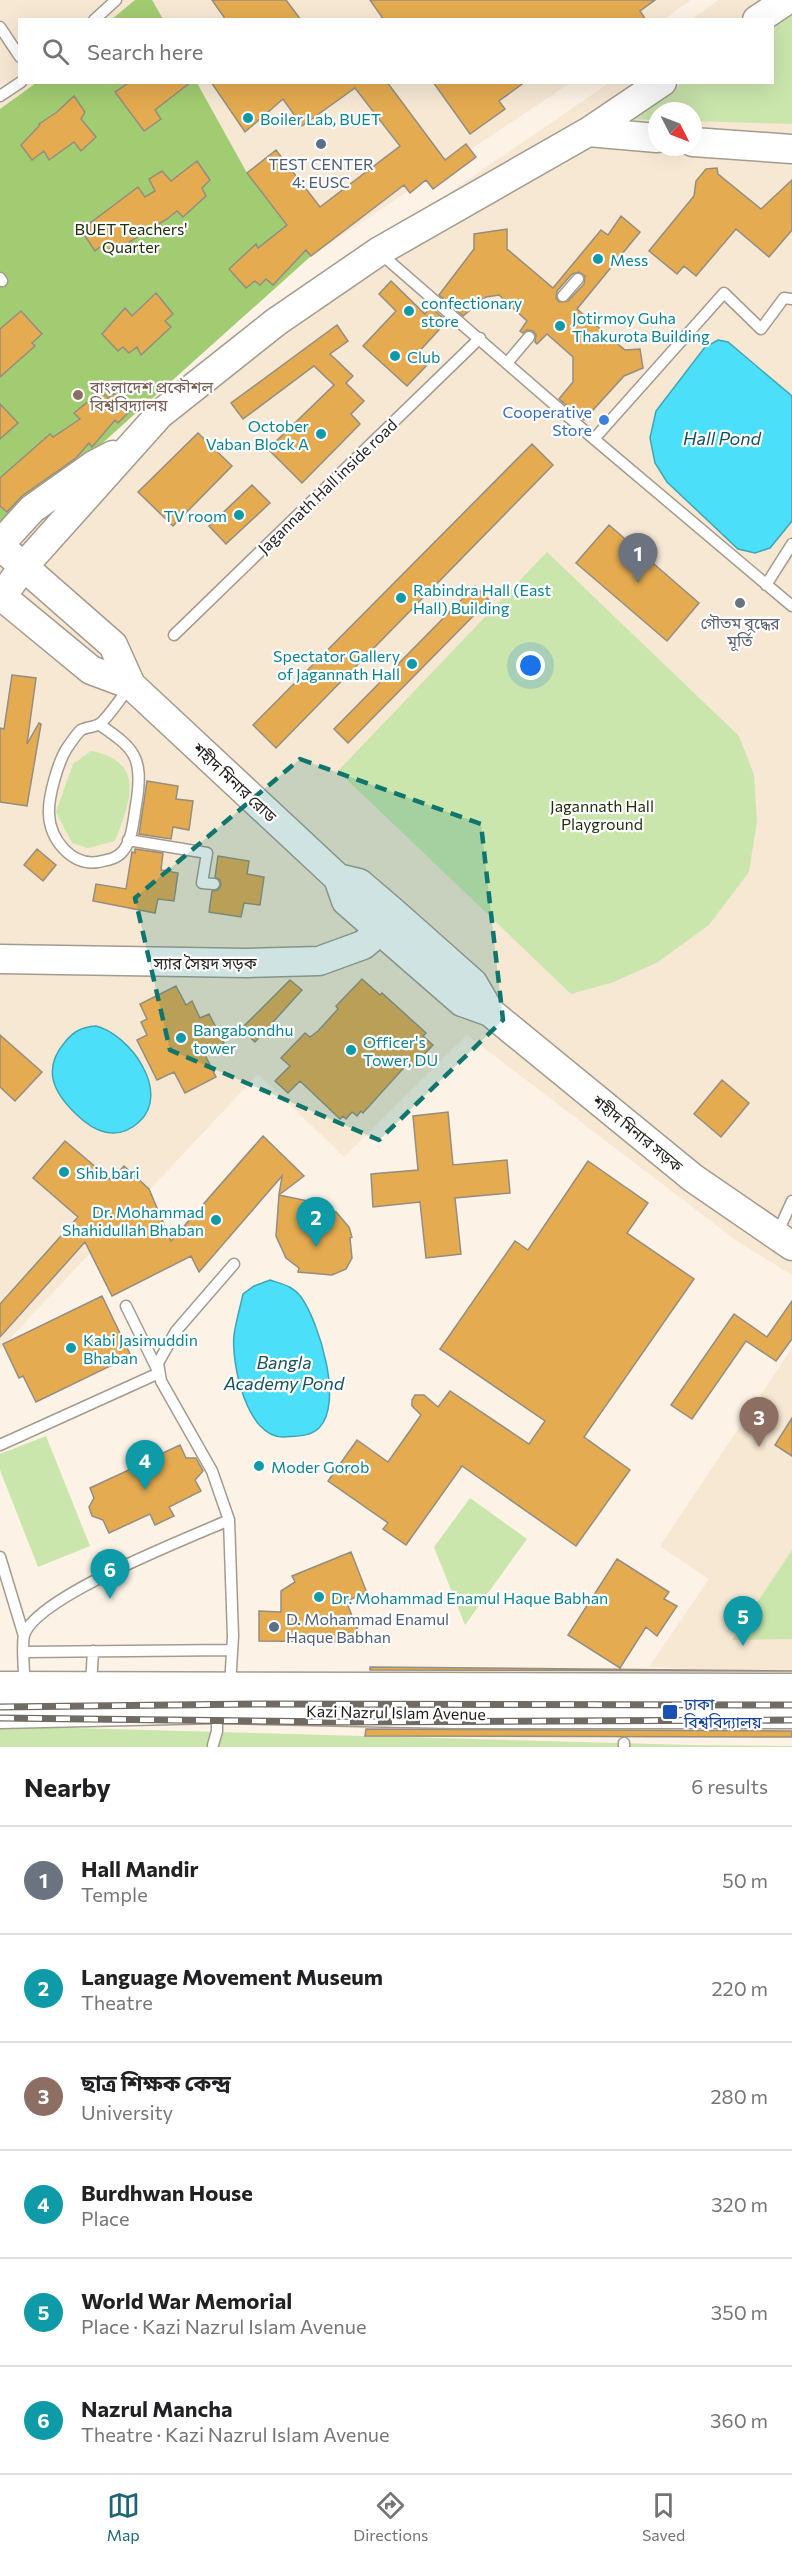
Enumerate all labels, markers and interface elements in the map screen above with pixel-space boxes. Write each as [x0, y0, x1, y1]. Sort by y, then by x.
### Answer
search box [18, 18, 774, 84]
icon: search [39, 35, 72, 68]
text: Search here [87, 38, 203, 65]
north arrow [648, 102, 702, 156]
place label: Boiler Lab, BUET [260, 109, 381, 128]
marker: Boiler Lab, BUET [241, 111, 255, 125]
marker: TEST CENTER 4: EUSC [314, 137, 328, 151]
place label: TEST CENTER 4: EUSC [268, 154, 374, 191]
park label: BUET Teachers' Quarter [75, 219, 187, 256]
place label: Mess [610, 250, 648, 269]
marker: Mess [591, 252, 605, 266]
place label: confectionary store [421, 293, 522, 330]
marker: confectionary store [402, 304, 416, 318]
place label: Jotirmoy Guha Thakurota Building [572, 308, 710, 345]
marker: Jotirmoy Guha Thakurota Building [553, 319, 567, 333]
place label: Club [407, 347, 440, 366]
marker: Club [388, 349, 402, 363]
place label: বাংলাদেশ প্রকৌশল বিশ্ববিদ্যালয় [89, 377, 213, 414]
marker: বাংলাদেশ প্রকৌশল বিশ্ববিদ্যালয় [71, 388, 85, 402]
place label: Cooperative Store [502, 402, 592, 439]
marker: Cooperative Store [597, 413, 611, 427]
street label: Jagannath Hall inside road [254, 415, 400, 557]
place label: October Vaban Block A [206, 416, 310, 453]
marker: October Vaban Block A [314, 427, 328, 441]
water label: Hall Pond [683, 427, 762, 449]
place label: TV room [164, 506, 227, 525]
marker: TV room [232, 508, 246, 522]
pin: 1 [618, 534, 658, 583]
place label: Rabindra Hall (East Hall) Building [413, 580, 552, 617]
marker: Rabindra Hall (East Hall) Building [394, 591, 408, 605]
marker: গৌতম বুদ্ধের মূর্তি [733, 596, 747, 610]
place label: গৌতম বুদ্ধের মূর্তি [700, 613, 780, 651]
place label: Spectator Gallery of Jagannath Hall [273, 646, 400, 683]
your location [516, 651, 545, 680]
marker: Spectator Gallery of Jagannath Hall [405, 657, 419, 671]
street label: শহীদ মিনার রোড [189, 738, 281, 826]
park label: Jagannath Hall Playground [550, 796, 654, 833]
street label: স্যার সৈয়দ সড়ক [152, 953, 258, 972]
place label: Bangabondhu tower [193, 1020, 293, 1057]
marker: Bangabondhu tower [174, 1031, 188, 1045]
place label: Officer's Tower, DU [363, 1032, 438, 1069]
marker: Officer's Tower, DU [344, 1043, 358, 1057]
street label: শহীদ মিনার সড়ক [588, 1090, 688, 1176]
place label: Shib bari [76, 1163, 140, 1182]
marker: Shib bari [57, 1165, 71, 1179]
pin: 2 [296, 1198, 336, 1247]
place label: Dr. Mohammad Shahidullah Bhaban [62, 1202, 204, 1239]
marker: Dr. Mohammad Shahidullah Bhaban [209, 1213, 223, 1227]
place label: Kabi Jasimuddin Bhaban [83, 1330, 198, 1367]
marker: Kabi Jasimuddin Bhaban [64, 1341, 78, 1355]
water label: Bangla Academy Pond [223, 1351, 345, 1394]
pin: 3 [740, 1398, 778, 1447]
pin: 4 [126, 1440, 164, 1490]
place label: Moder Gorob [271, 1457, 369, 1476]
marker: Moder Gorob [252, 1459, 266, 1473]
pin: 6 [90, 1550, 130, 1599]
place label: Dr. Mohammad Enamul Haque Babhan [331, 1588, 608, 1607]
marker: Dr. Mohammad Enamul Haque Babhan [312, 1590, 326, 1604]
pin: 5 [724, 1596, 762, 1646]
place label: D. Mohammad Enamul Haque Babhan [286, 1609, 449, 1646]
marker: D. Mohammad Enamul Haque Babhan [267, 1620, 281, 1634]
place label: ঢাকা বিশ্ববিদ্যালয় [683, 1694, 763, 1731]
street label: Kazi Nazrul Islam Avenue [306, 1701, 486, 1723]
marker: ঢাকা বিশ্ববিদ্যালয় [661, 1703, 679, 1721]
text: Nearby [24, 1771, 111, 1802]
text: 6 results [691, 1774, 768, 1798]
text: Hall Mandir [81, 1855, 199, 1882]
text: 1 [39, 1868, 48, 1892]
text: 50 m [722, 1868, 768, 1892]
text: Temple [81, 1882, 148, 1906]
text: Language Movement Museum [81, 1963, 383, 1990]
text: 2 [38, 1976, 49, 2000]
text: 220 m [712, 1976, 768, 2000]
text: Theatre [81, 1990, 153, 2014]
text: ছাত্র শিক্ষক কেন্দ্র [81, 2069, 231, 2096]
text: 3 [38, 2084, 49, 2108]
text: 280 m [710, 2084, 768, 2108]
text: University [81, 2100, 173, 2124]
text: Burdhwan House [81, 2179, 253, 2206]
text: 4 [37, 2192, 50, 2216]
text: 320 m [711, 2192, 768, 2216]
text: Place [81, 2206, 130, 2230]
text: World War Memorial [81, 2287, 292, 2314]
text: 5 [38, 2300, 49, 2324]
text: 350 m [711, 2300, 768, 2324]
text: Place · Kazi Nazrul Islam Avenue [81, 2314, 366, 2338]
text: Nazrul Mancha [81, 2395, 233, 2422]
text: 6 [37, 2408, 50, 2432]
text: 360 m [710, 2408, 768, 2432]
text: Theatre · Kazi Nazrul Islam Avenue [81, 2422, 390, 2446]
tab: Map [107, 2489, 140, 2544]
tab: Directions [353, 2489, 428, 2544]
tab: Saved [642, 2489, 685, 2544]

